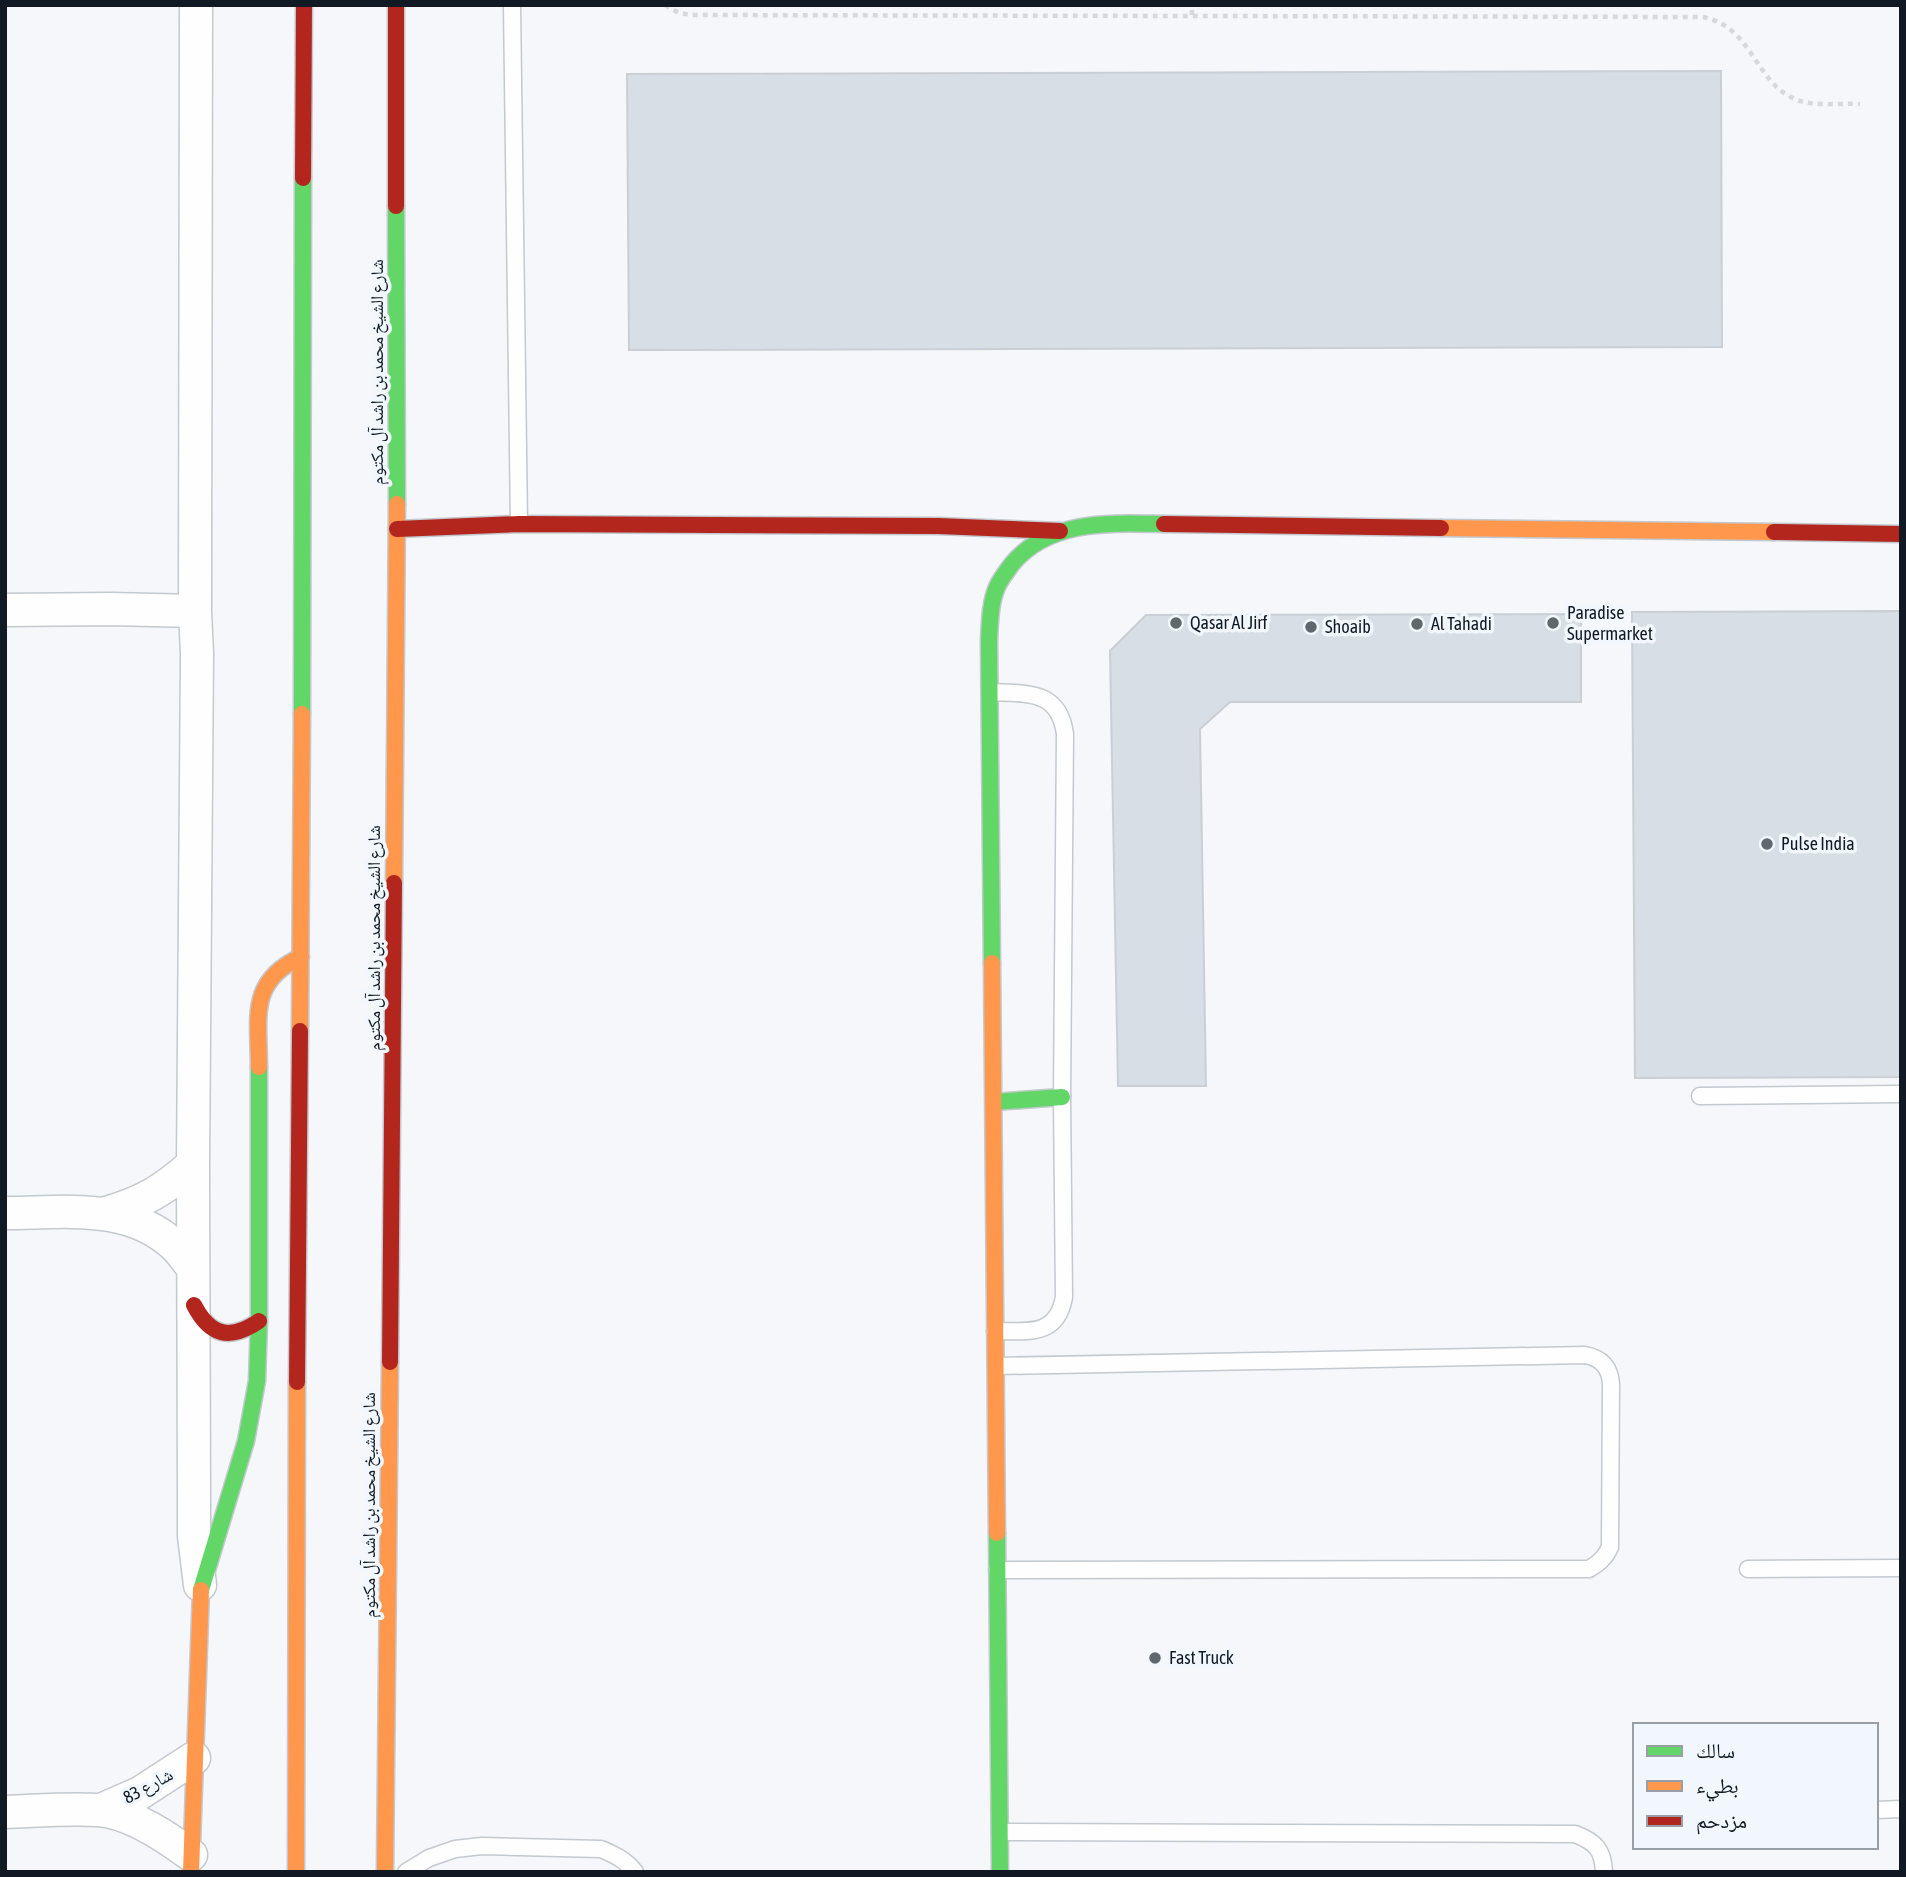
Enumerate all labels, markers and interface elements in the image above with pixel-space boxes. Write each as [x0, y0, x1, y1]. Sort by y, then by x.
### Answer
street label: شارع الشيخ محمد بن راشد آل مكتوم [366, 259, 389, 485]
place label: Paradise Supermarket [1567, 602, 1653, 644]
place label: Qasar Al Jirf [1190, 612, 1267, 633]
place label: Al Tahadi [1431, 613, 1492, 634]
marker: Qasar Al Jirf [1168, 615, 1184, 631]
marker: Paradise Supermarket [1545, 615, 1561, 631]
place label: Shoaib [1325, 616, 1371, 637]
marker: Al Tahadi [1409, 616, 1425, 632]
marker: Shoaib [1303, 619, 1319, 635]
street label: شارع الشيخ محمد بن راشد آل مكتوم [363, 825, 386, 1051]
place label: Pulse India [1781, 833, 1855, 854]
marker: Pulse India [1759, 836, 1775, 852]
street label: شارع الشيخ محمد بن راشد آل مكتوم [358, 1392, 381, 1618]
place label: Fast Truck [1169, 1647, 1234, 1668]
marker: Fast Truck [1147, 1650, 1163, 1666]
legend [1633, 1723, 1878, 1849]
text: سالك [1696, 1738, 1735, 1762]
street label: شارع 83 [119, 1763, 177, 1809]
text: بطيء [1696, 1773, 1739, 1802]
text: مزدحم [1696, 1808, 1747, 1835]

